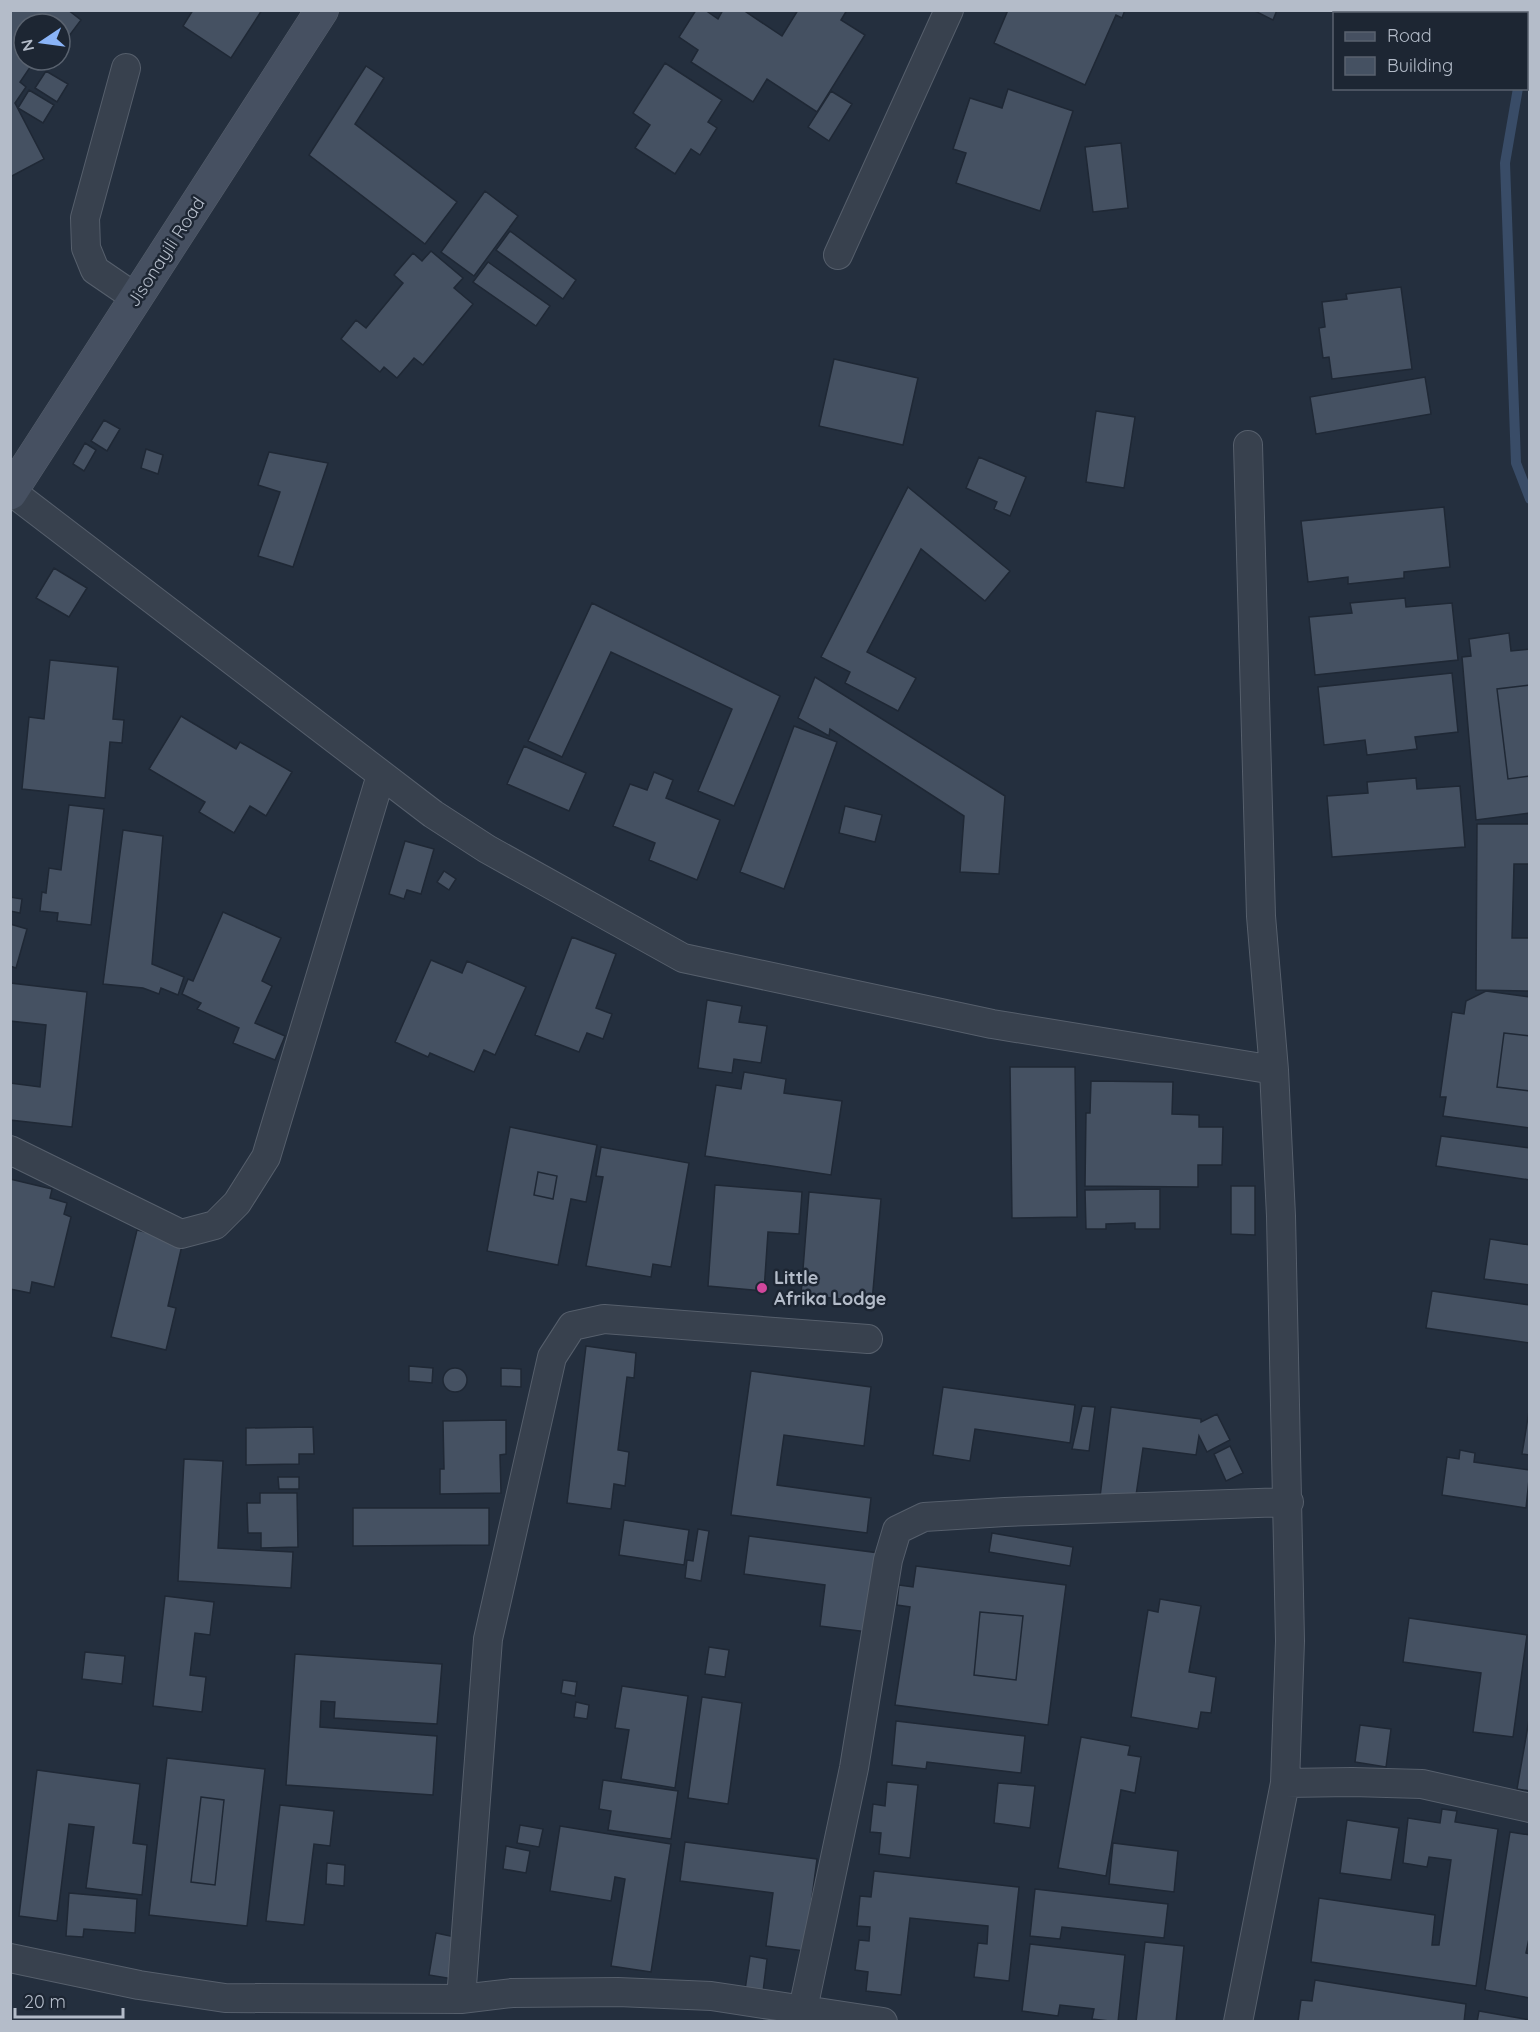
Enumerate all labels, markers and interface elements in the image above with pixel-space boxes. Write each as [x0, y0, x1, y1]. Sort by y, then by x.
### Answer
north arrow [12, 12, 72, 72]
legend [1333, 12, 1528, 90]
text: Road [1387, 24, 1432, 47]
text: N [16, 37, 38, 53]
text: Building [1387, 54, 1453, 77]
street label: Jisonayili Road [122, 192, 210, 311]
place label: Little Afrika Lodge [774, 1266, 886, 1310]
marker: Little Afrika Lodge [755, 1281, 769, 1295]
scale bar [15, 1981, 123, 2019]
text: 20 m [24, 1990, 66, 2013]

